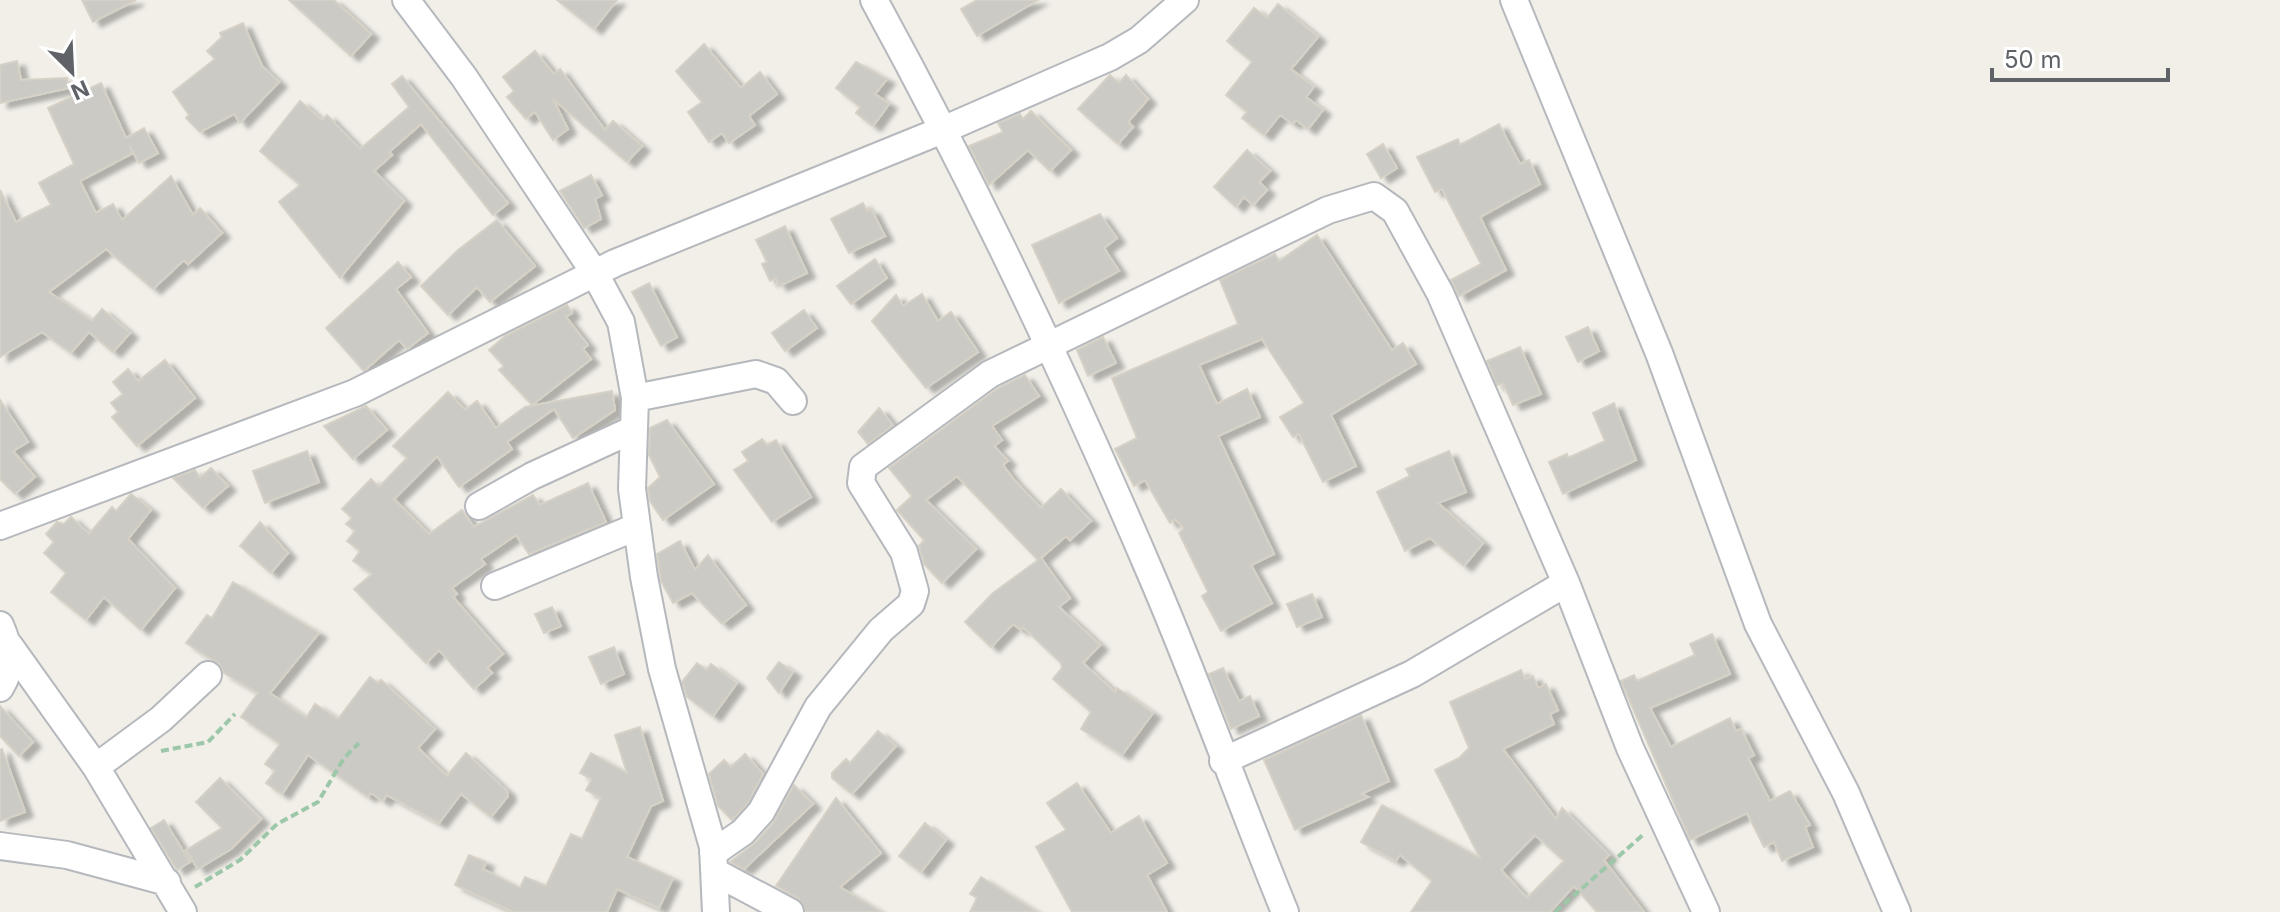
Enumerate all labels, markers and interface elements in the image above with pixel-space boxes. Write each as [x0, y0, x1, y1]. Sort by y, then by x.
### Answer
north arrow [32, 32, 112, 112]
scale bar [1992, 32, 2168, 82]
text: 50 m [2004, 45, 2062, 74]
text: N [67, 75, 93, 106]

